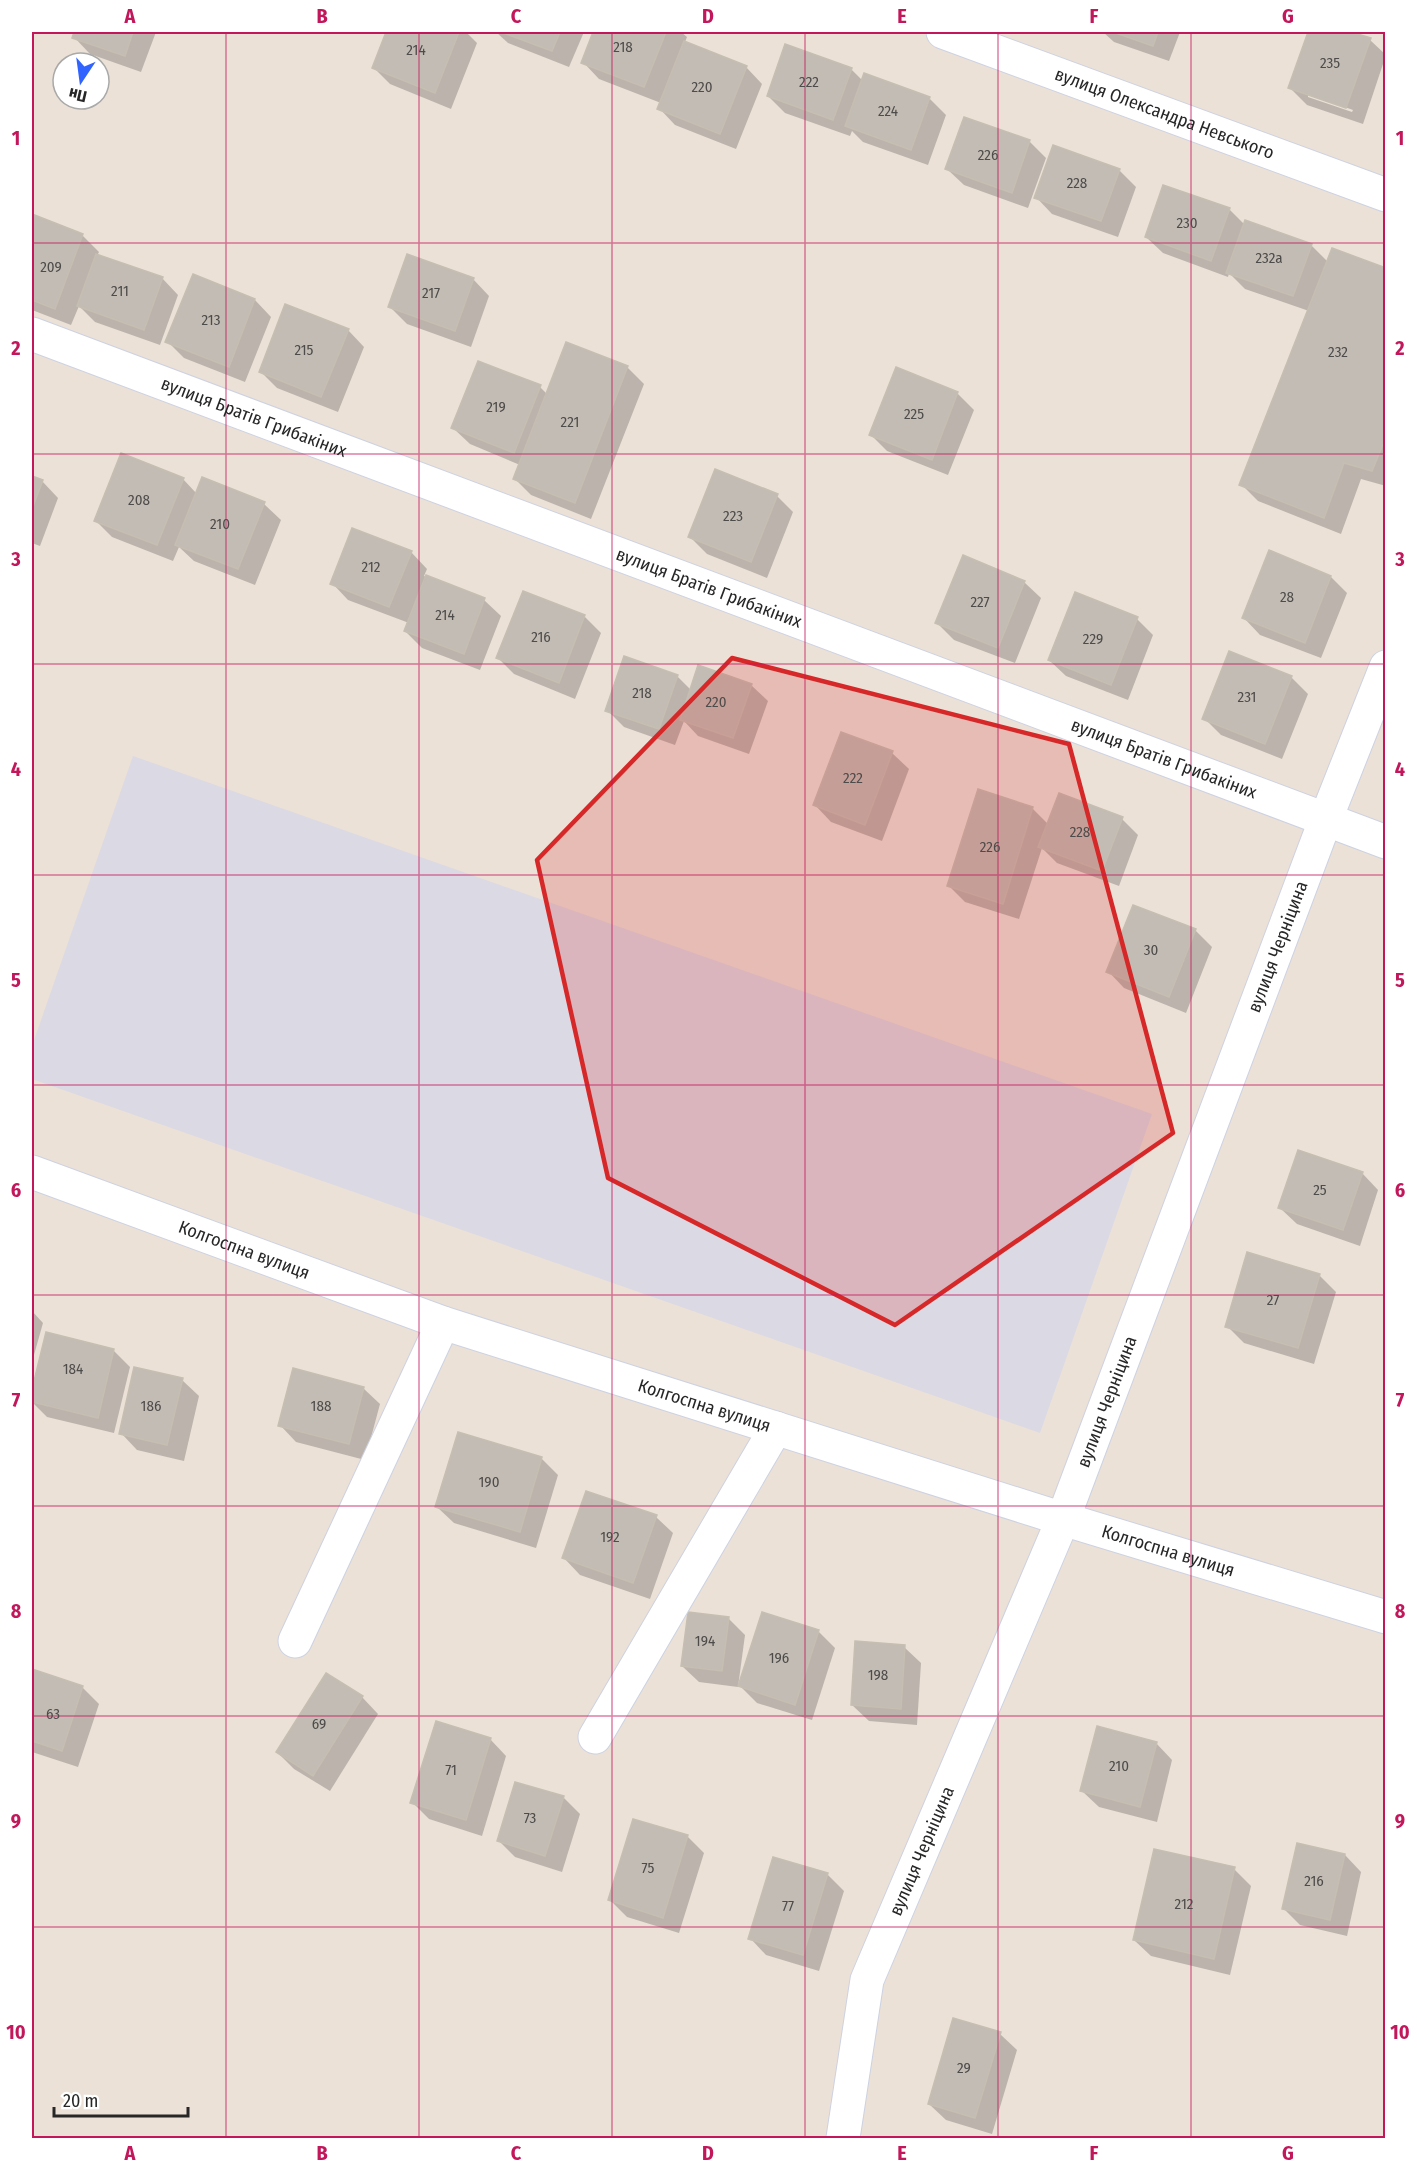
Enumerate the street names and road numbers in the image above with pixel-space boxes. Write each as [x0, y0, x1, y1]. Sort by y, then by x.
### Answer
street label: вулиця Олександра Невського [1052, 63, 1277, 164]
street label: вулиця Братів Грибакіних [158, 372, 350, 462]
street label: вулиця Братів Грибакіних [613, 543, 805, 633]
street label: вулиця Братів Грибакіних [1068, 714, 1260, 804]
street label: вулиця Черніцина [1243, 878, 1312, 1015]
street label: Колгоспна вулиця [176, 1216, 313, 1284]
street label: вулиця Черніцина [1072, 1333, 1142, 1470]
street label: Колгоспна вулиця [635, 1374, 773, 1437]
street label: Колгоспна вулиця [1099, 1520, 1237, 1581]
street label: вулиця Черніцина [885, 1783, 959, 1919]

